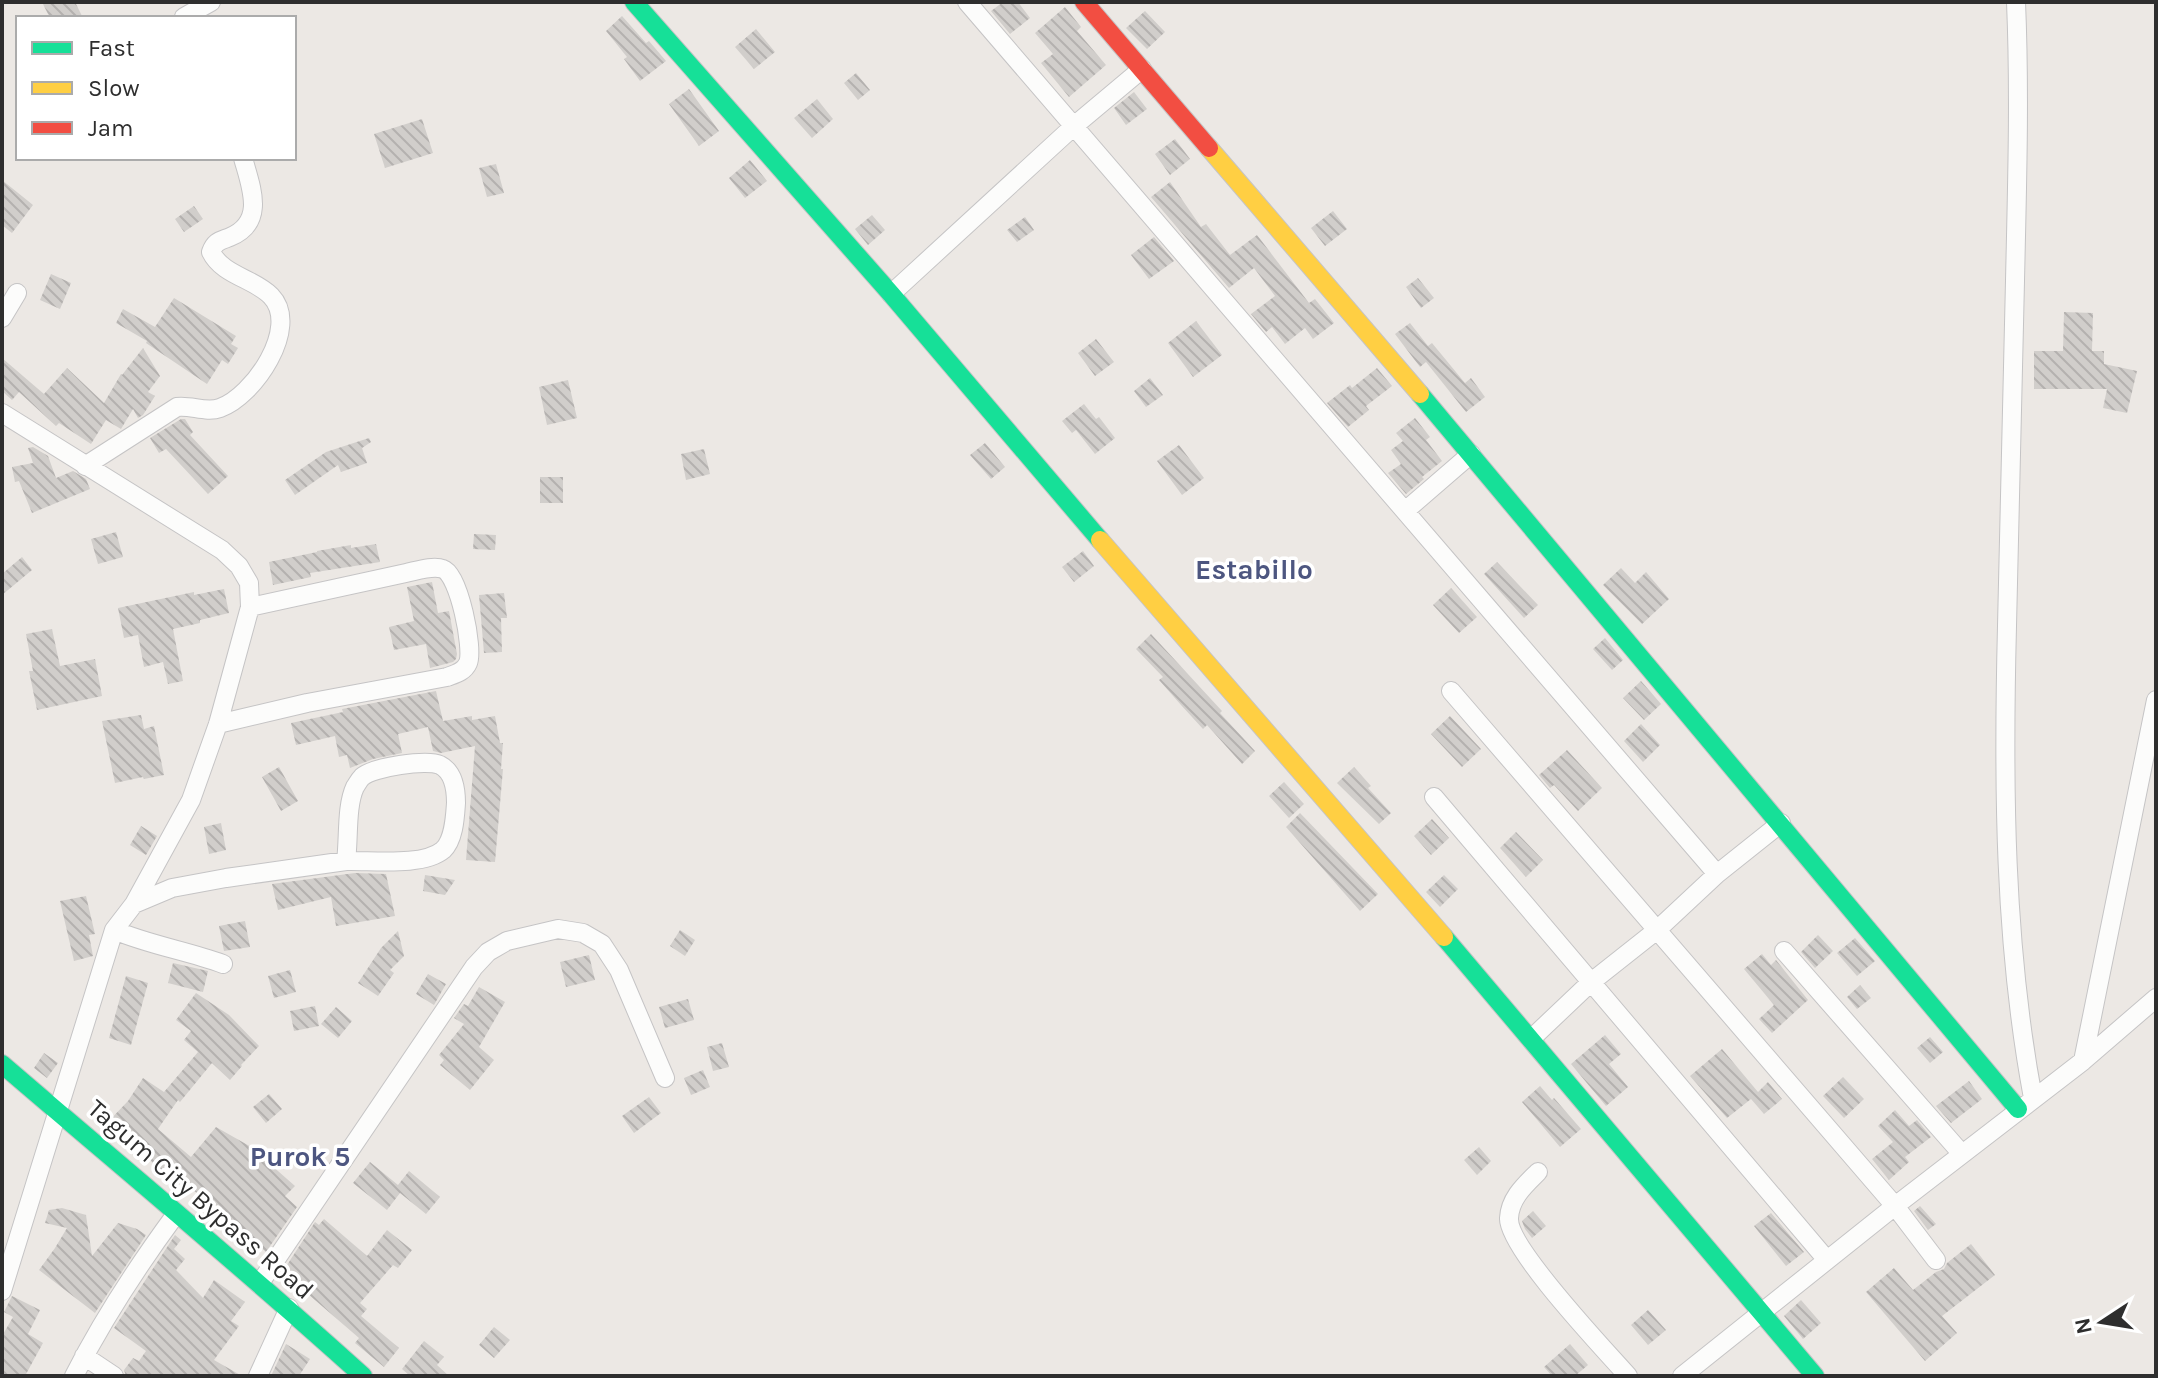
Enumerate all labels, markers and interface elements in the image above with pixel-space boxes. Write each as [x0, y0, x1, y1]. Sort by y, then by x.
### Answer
legend [16, 16, 296, 160]
text: Fast [88, 34, 135, 62]
text: Slow [88, 74, 140, 102]
text: Jam [88, 114, 133, 142]
district label: Estabillo [1195, 553, 1313, 586]
street label: Tagum City Bypass Road [82, 1093, 320, 1306]
district label: Purok 5 [250, 1140, 350, 1173]
north arrow [2062, 1282, 2142, 1362]
text: N [2069, 1316, 2098, 1336]

